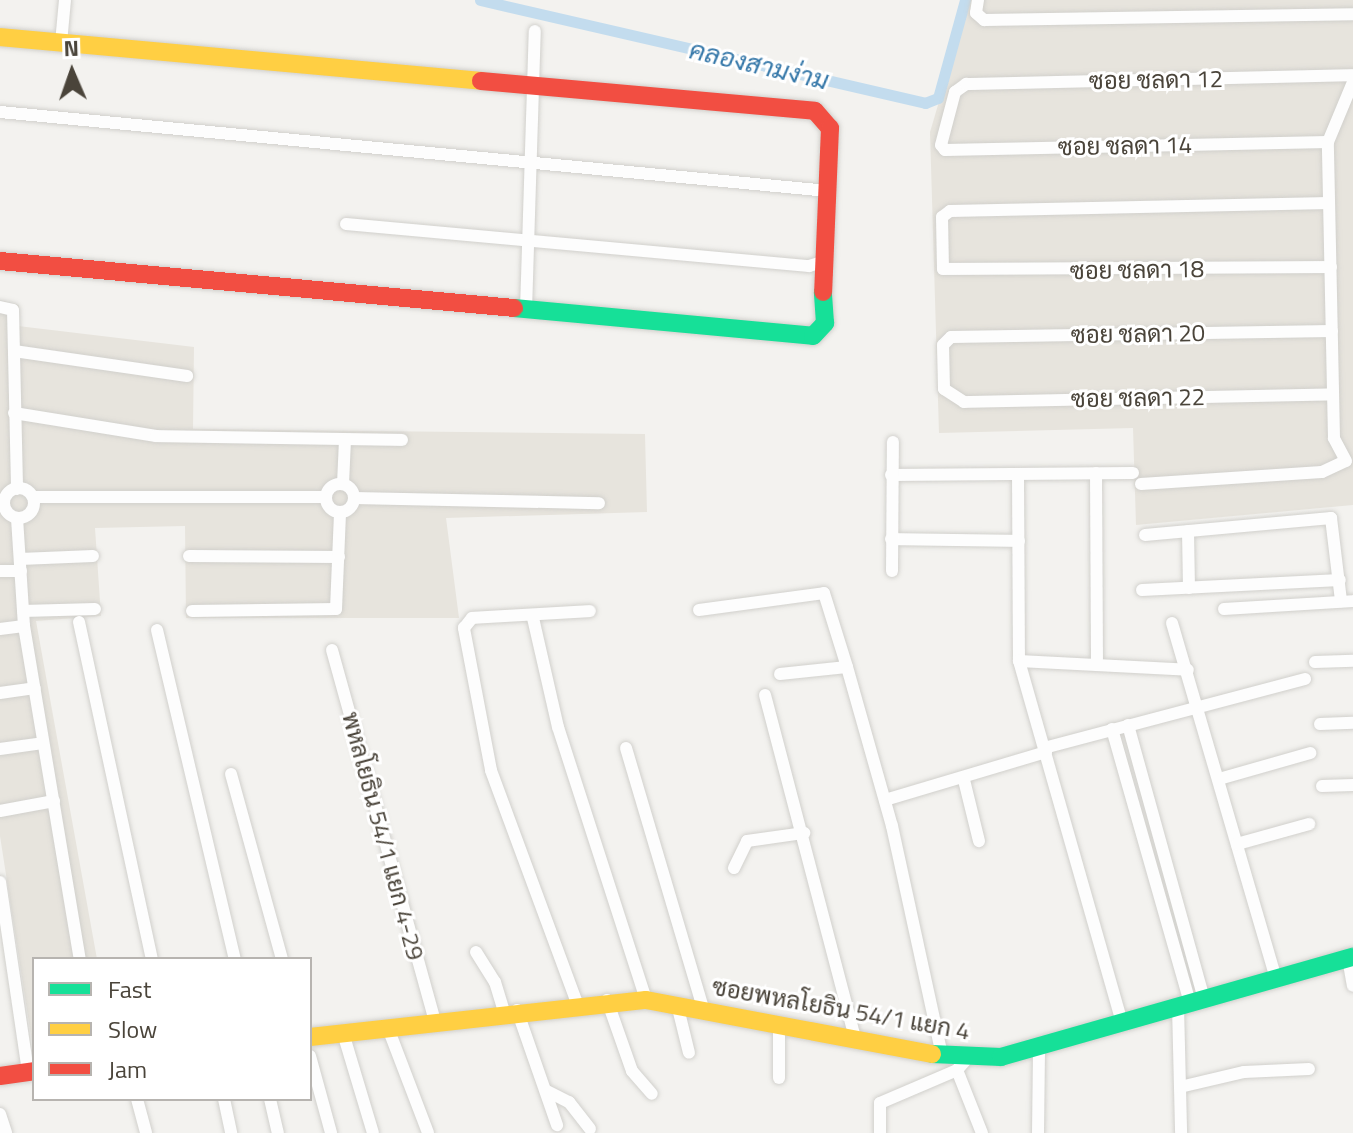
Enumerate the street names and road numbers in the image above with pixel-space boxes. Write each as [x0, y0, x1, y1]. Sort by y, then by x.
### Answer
street label: ซอย ชลดา 12 [1089, 64, 1223, 96]
street label: ซอย ชลดา 14 [1058, 130, 1192, 162]
street label: ซอย ชลดา 18 [1070, 254, 1204, 286]
street label: ซอย ชลดา 20 [1071, 318, 1205, 350]
street label: ซอย ชลดา 22 [1071, 382, 1205, 414]
street label: พหลโยธิน 54/1 แยก 4-29 [336, 709, 430, 963]
street label: ซอยพหลโยธิน 54/1 แยก 4 [710, 972, 972, 1046]

